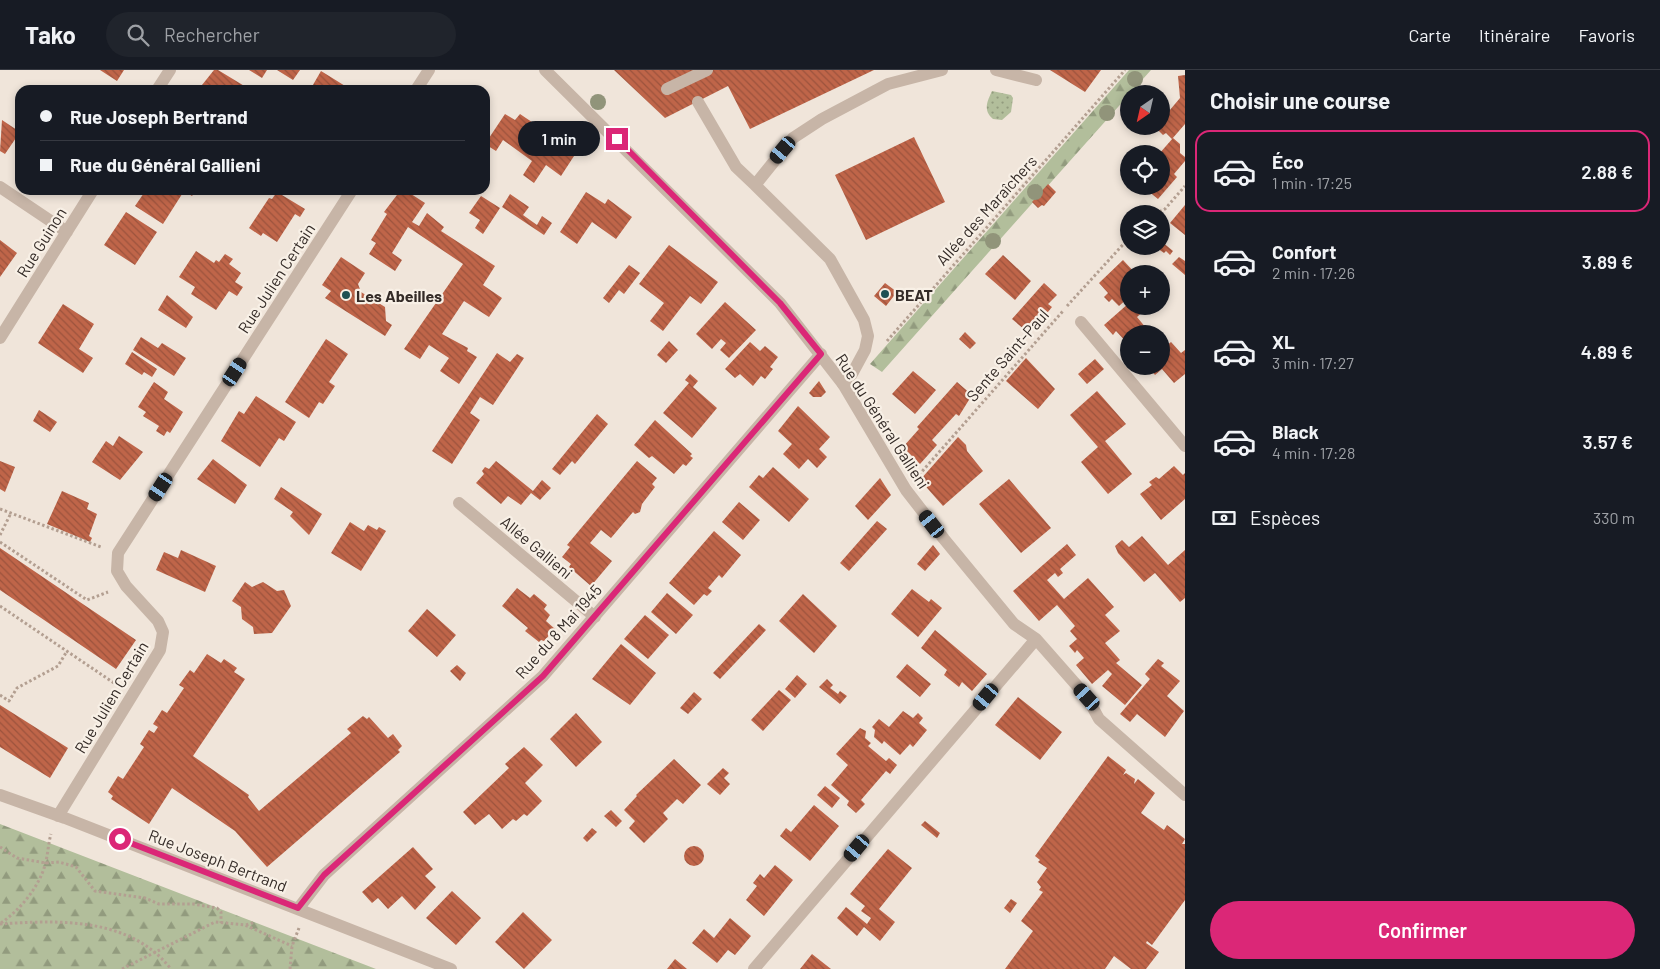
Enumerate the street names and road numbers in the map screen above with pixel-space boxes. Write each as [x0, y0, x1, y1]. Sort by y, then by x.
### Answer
street label: Allée des Maraîchers [932, 151, 1040, 269]
street label: Rue Guinon [12, 204, 70, 280]
street label: Rue Julien Certain [233, 220, 319, 336]
street label: Sente Saint-Paul [962, 305, 1052, 405]
street label: Rue du Général Gallieni [832, 350, 934, 492]
street label: Allée Gallieni [497, 511, 577, 583]
street label: Rue du 8 Mai 1945 [511, 580, 605, 682]
street label: Rue Julien Certain [70, 638, 152, 756]
street label: Rue Joseph Bertrand [146, 825, 290, 895]

